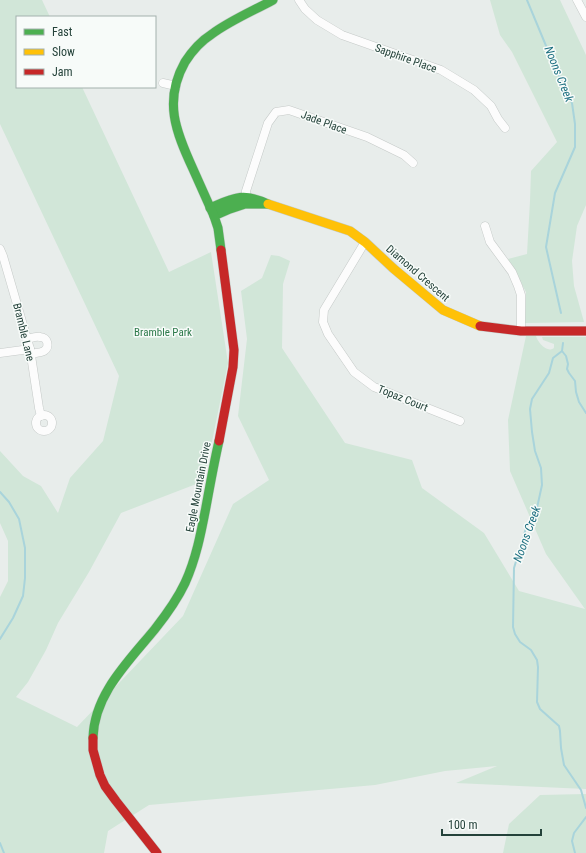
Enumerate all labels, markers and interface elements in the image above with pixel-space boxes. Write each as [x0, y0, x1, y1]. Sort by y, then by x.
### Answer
legend [16, 16, 156, 88]
text: Fast [52, 25, 73, 39]
street label: Sapphire Place [373, 41, 438, 76]
water label: Noons Creek [542, 44, 577, 105]
text: Slow [52, 45, 75, 59]
text: Jam [52, 65, 73, 79]
street label: Jade Place [299, 108, 349, 137]
street label: Diamond Crescent [383, 242, 452, 304]
street label: Bramble Lane [10, 302, 37, 362]
park label: Bramble Park [134, 326, 192, 339]
street label: Topaz Court [376, 383, 430, 414]
street label: Eagle Mountain Drive [183, 441, 214, 533]
water label: Noons Creek [510, 503, 544, 564]
scale bar [442, 811, 541, 837]
text: 100 m [448, 818, 478, 832]

